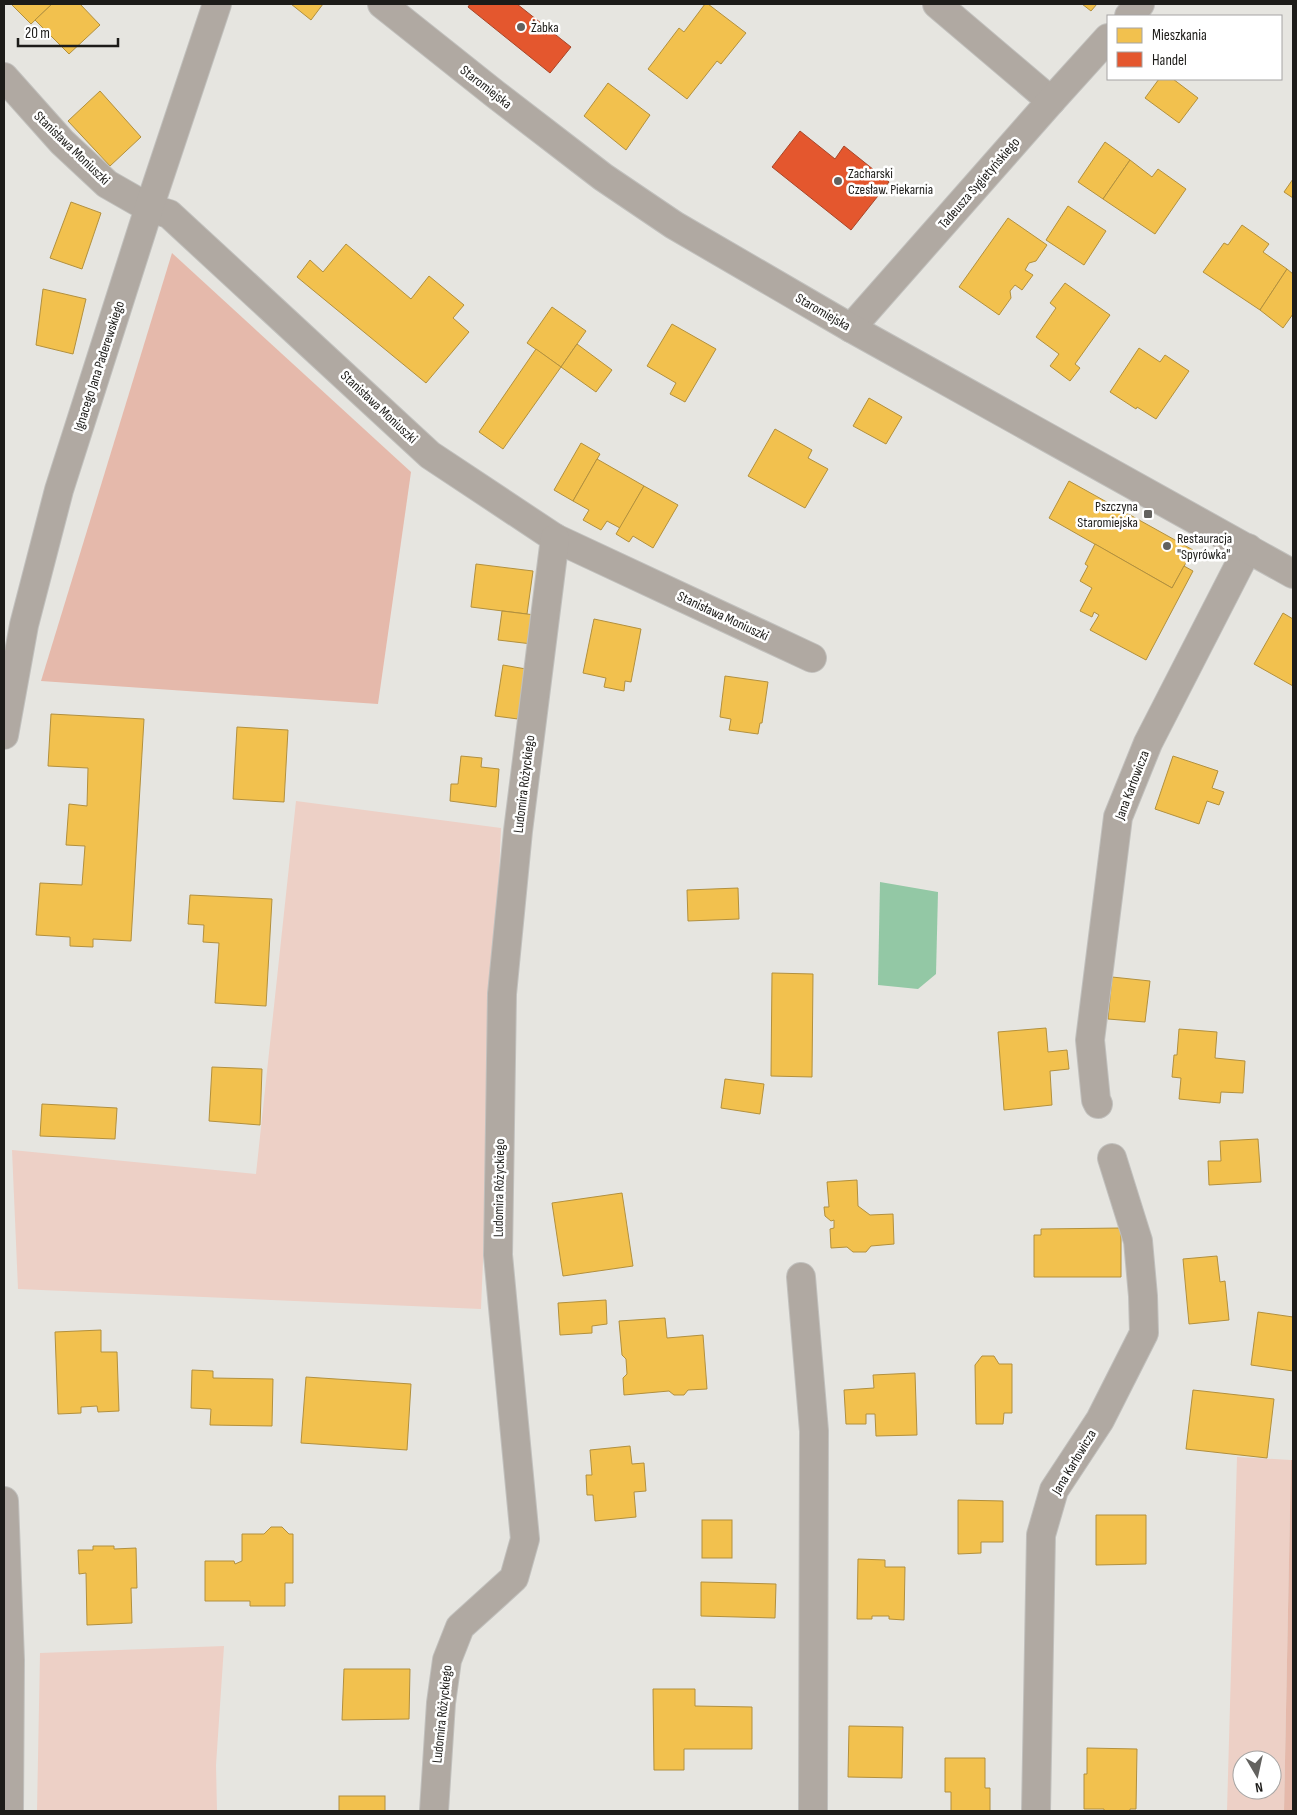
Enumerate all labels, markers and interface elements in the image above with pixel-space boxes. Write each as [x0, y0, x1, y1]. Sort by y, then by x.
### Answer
scale bar [18, 15, 118, 47]
legend [1107, 15, 1282, 80]
place label: Żabka [531, 19, 559, 36]
marker: Żabka [515, 21, 527, 33]
text: 20 m [25, 24, 50, 43]
text: Mieszkania [1152, 26, 1207, 45]
text: Handel [1152, 51, 1187, 70]
street label: Staromiejska [457, 62, 515, 112]
street label: Stanisława Moniuszki [31, 108, 113, 188]
street label: Tadeusza Sygietyńskiego [935, 134, 1023, 232]
place label: Zacharski Czesław. Piekarnia [848, 165, 933, 198]
marker: Zacharski Czesław. Piekarnia [832, 175, 844, 187]
street label: Staromiejska [792, 289, 854, 335]
street label: Ignacego Jana Paderewskiego [70, 298, 128, 433]
street label: Stanisława Moniuszki [337, 367, 421, 447]
place label: Pszczyna Staromiejska [1077, 498, 1138, 531]
marker: Pszczyna Staromiejska [1142, 508, 1154, 520]
place label: Restauracja "Spyrówka" [1177, 530, 1232, 563]
marker: Restauracja "Spyrówka" [1161, 540, 1173, 552]
street label: Stanisława Moniuszki [675, 587, 771, 645]
street label: Ludomira Różyckiego [510, 734, 538, 834]
street label: Jana Karłowicza [1111, 748, 1153, 823]
street label: Ludomira Różyckiego [490, 1138, 508, 1237]
street label: Jana Karłowicza [1048, 1427, 1100, 1498]
street label: Ludomira Różyckiego [428, 1664, 456, 1764]
north arrow [1232, 1750, 1282, 1800]
text: N [1254, 1778, 1264, 1796]

